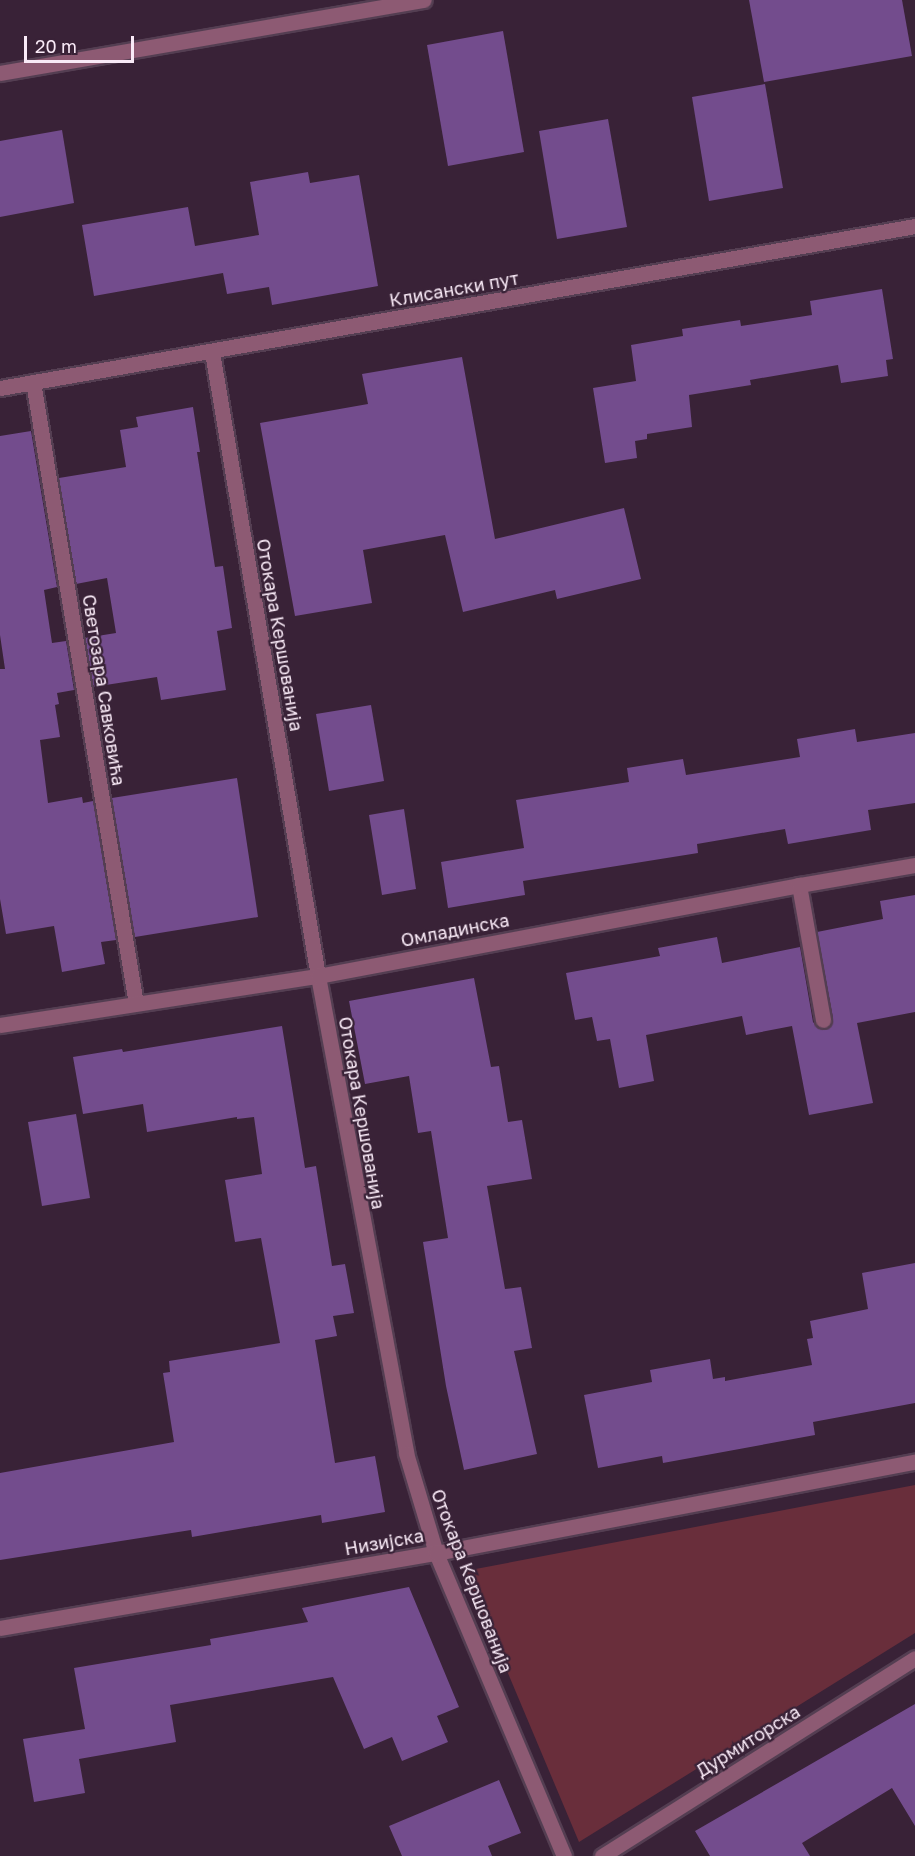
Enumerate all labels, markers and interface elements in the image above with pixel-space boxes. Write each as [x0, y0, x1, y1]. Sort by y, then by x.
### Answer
scale bar [27, 24, 136, 62]
text: 20 m [35, 35, 77, 57]
street label: Клисански пут [388, 267, 520, 311]
street label: Отокара Кершованија [252, 537, 308, 733]
street label: Светозара Савковића [78, 593, 130, 787]
street label: Омладинска [399, 909, 511, 951]
street label: Отокара Кершованија [334, 1015, 390, 1211]
street label: Отокара Кершованија [427, 1486, 517, 1676]
street label: Низијска [343, 1524, 425, 1560]
street label: Дурмиторска [692, 1700, 804, 1782]

